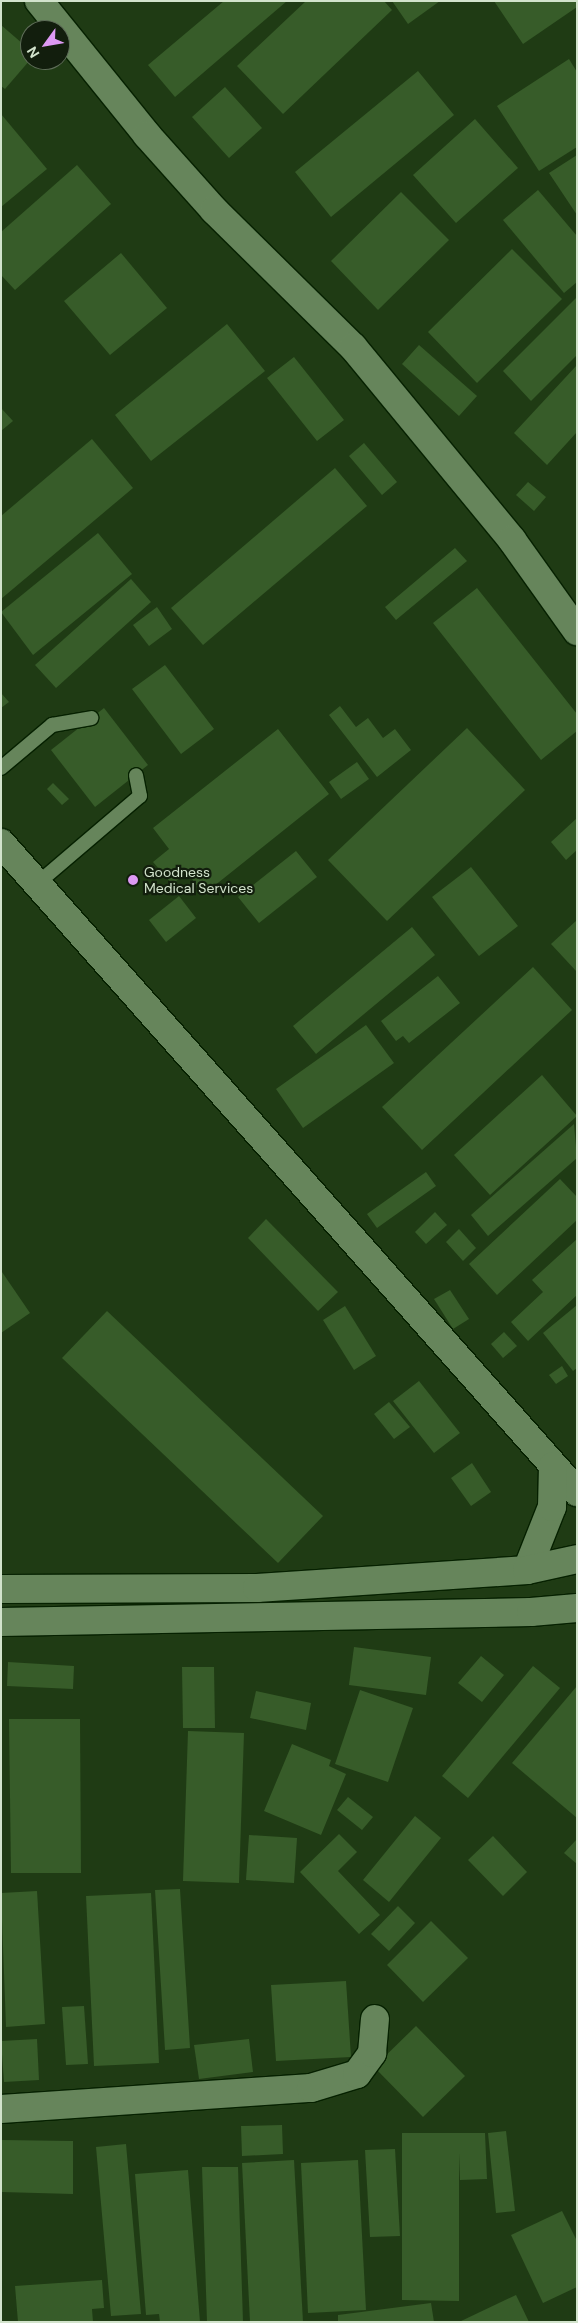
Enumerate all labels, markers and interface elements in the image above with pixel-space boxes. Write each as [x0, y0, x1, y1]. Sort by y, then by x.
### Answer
north arrow [20, 20, 70, 70]
text: N [23, 43, 43, 62]
place label: Goodness Medical Services [144, 864, 253, 896]
marker: Goodness Medical Services [126, 873, 140, 887]

